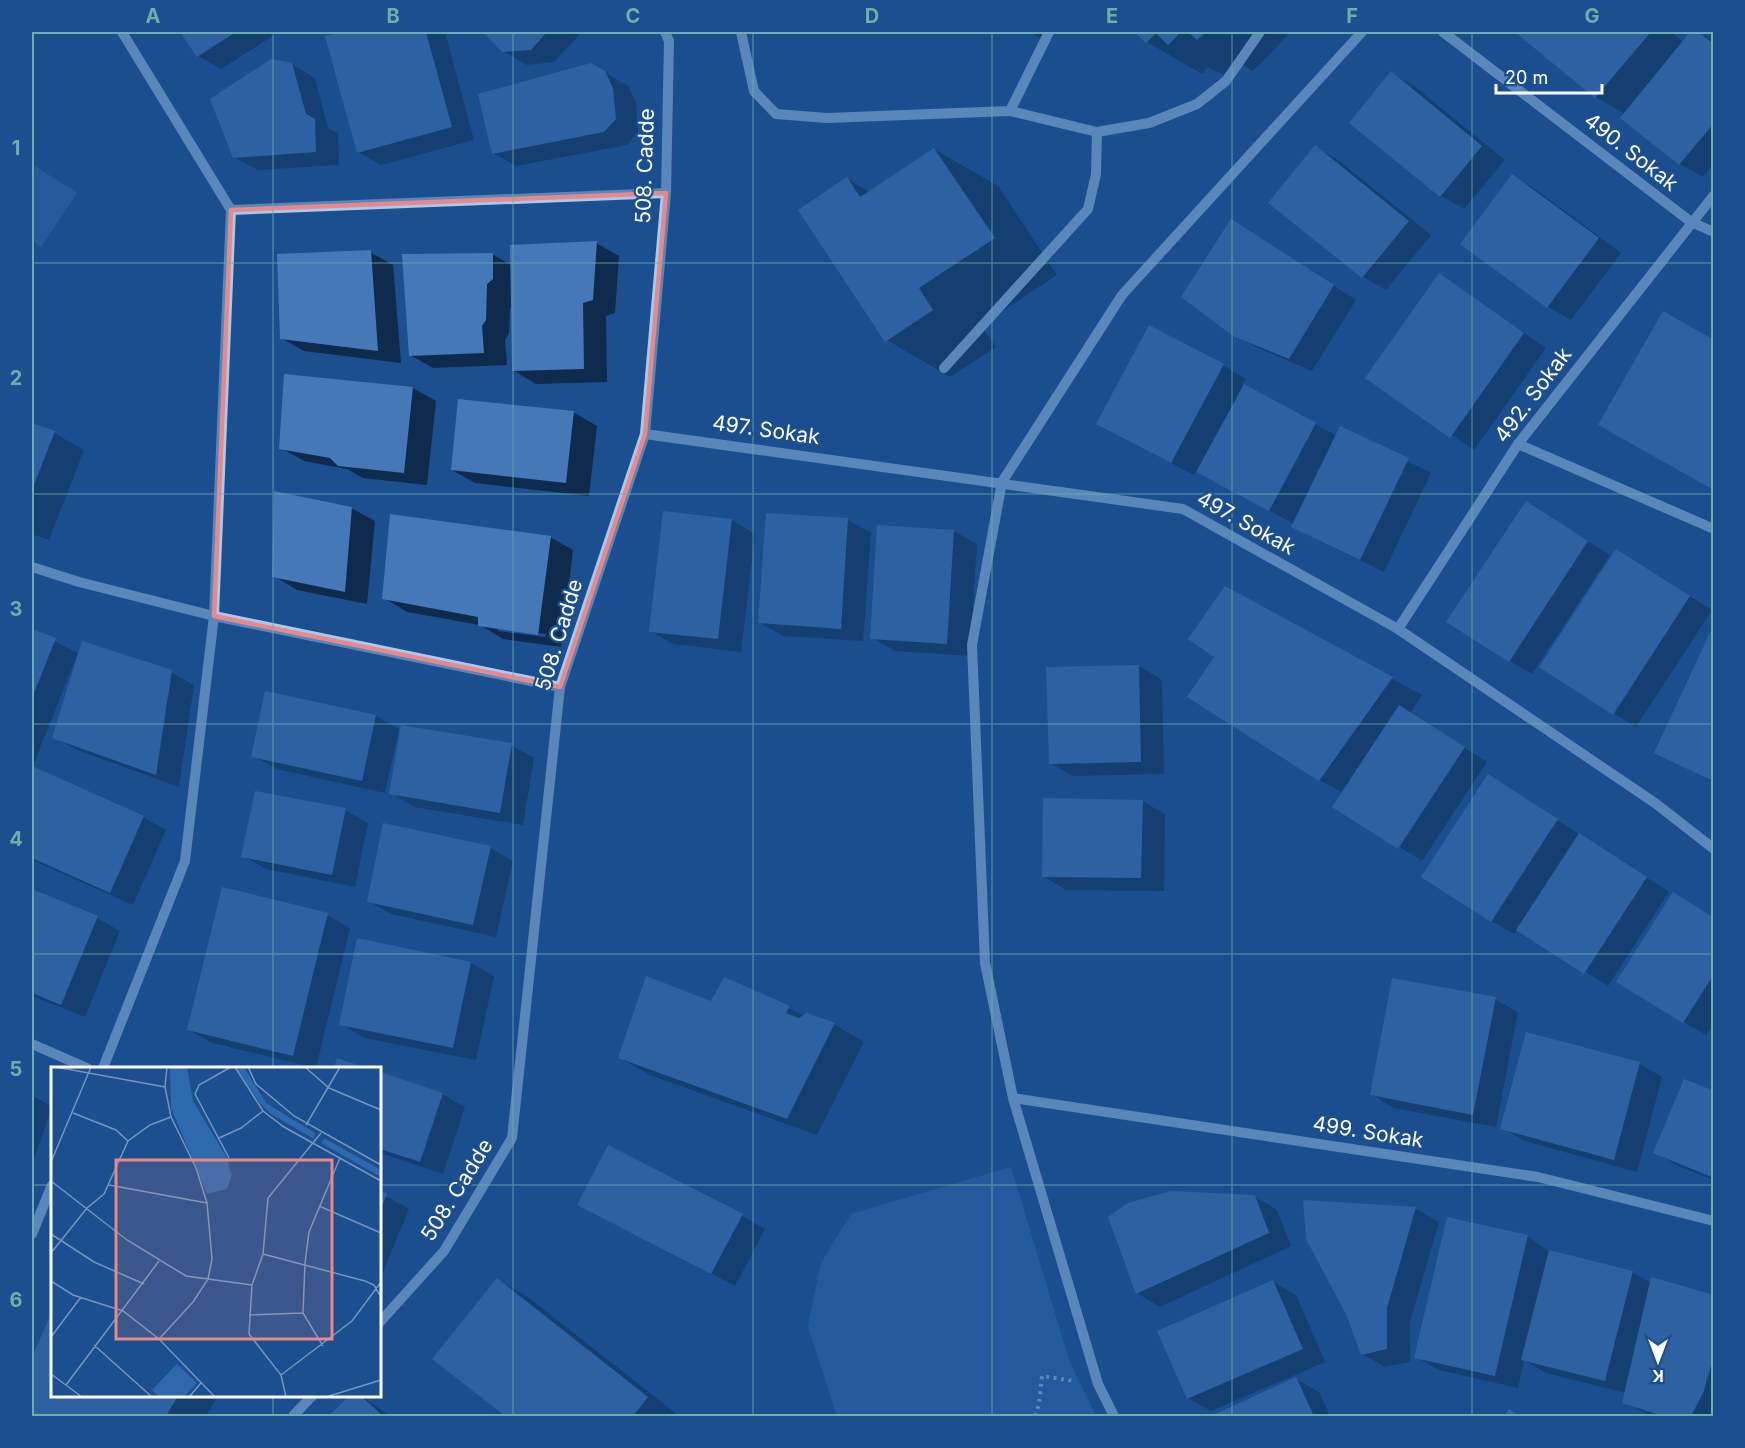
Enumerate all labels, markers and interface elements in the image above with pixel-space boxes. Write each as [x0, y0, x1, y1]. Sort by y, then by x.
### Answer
text: A [146, 4, 161, 28]
text: B [386, 4, 400, 28]
text: C [626, 4, 640, 28]
text: D [865, 4, 879, 28]
text: E [1106, 4, 1118, 28]
text: F [1346, 4, 1358, 28]
text: G [1584, 4, 1600, 28]
scale bar [1496, 57, 1602, 95]
text: 20 m [1505, 67, 1548, 88]
street label: 490. Sokak [1579, 107, 1684, 196]
street label: 508. Cadde [630, 108, 659, 224]
text: 1 [12, 136, 20, 160]
street label: 492. Sokak [1489, 342, 1577, 447]
text: 2 [10, 366, 22, 390]
street label: 497. Sokak [711, 410, 822, 449]
street label: 497. Sokak [1193, 485, 1300, 560]
street label: 508. Cadde [530, 576, 587, 694]
text: 3 [10, 597, 22, 621]
text: 4 [9, 827, 23, 851]
text: 5 [10, 1057, 22, 1081]
inset map [51, 1067, 381, 1397]
street label: 499. Sokak [1311, 1110, 1426, 1153]
street label: 508. Cadde [415, 1134, 498, 1245]
text: 6 [10, 1288, 23, 1312]
north arrow [1628, 1331, 1688, 1391]
text: K [1652, 1366, 1664, 1386]

